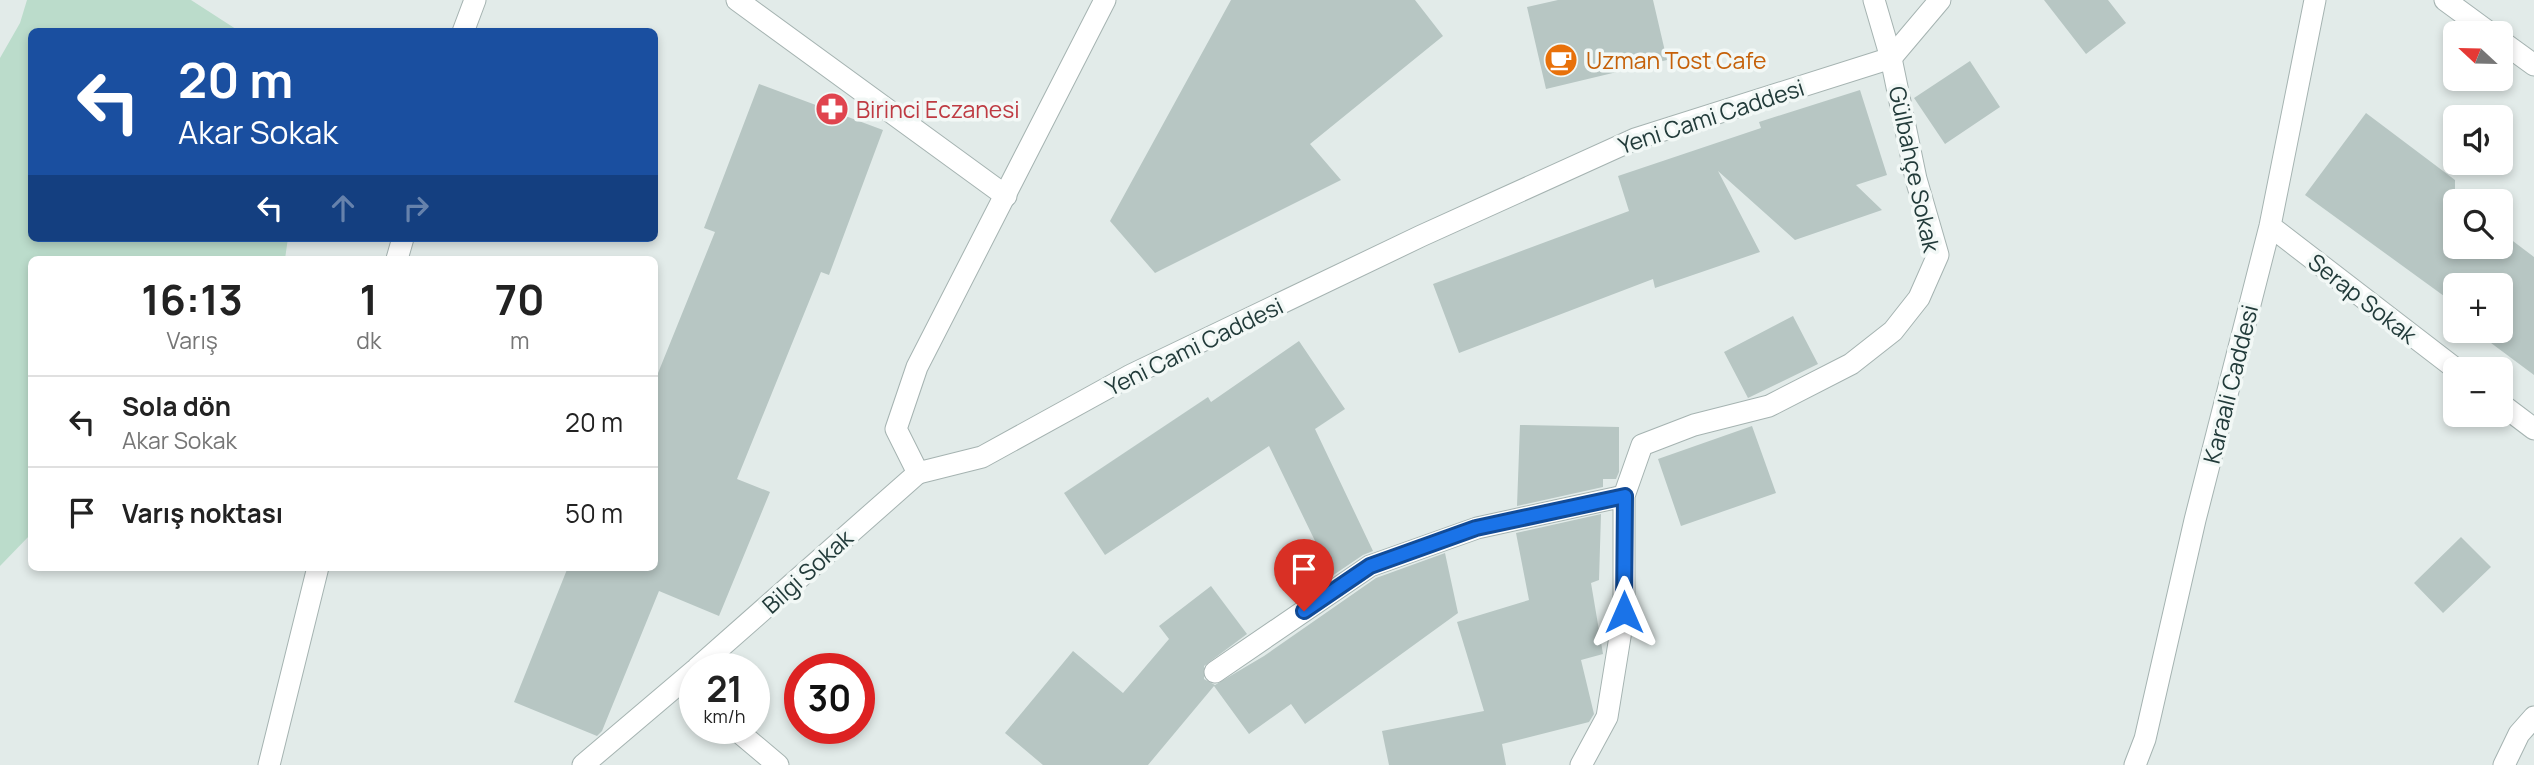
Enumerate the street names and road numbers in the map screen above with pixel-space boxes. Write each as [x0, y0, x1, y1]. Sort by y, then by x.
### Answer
street label: Yeni Cami Caddesi [1614, 71, 1808, 161]
street label: Gülbahçe Sokak [1882, 83, 1948, 256]
street label: Serap Sokak [2302, 245, 2424, 351]
street label: Yeni Cami Caddesi [1100, 289, 1288, 403]
street label: Karaali Caddesi [2195, 301, 2265, 467]
street label: Bilgi Sokak [755, 521, 860, 620]

